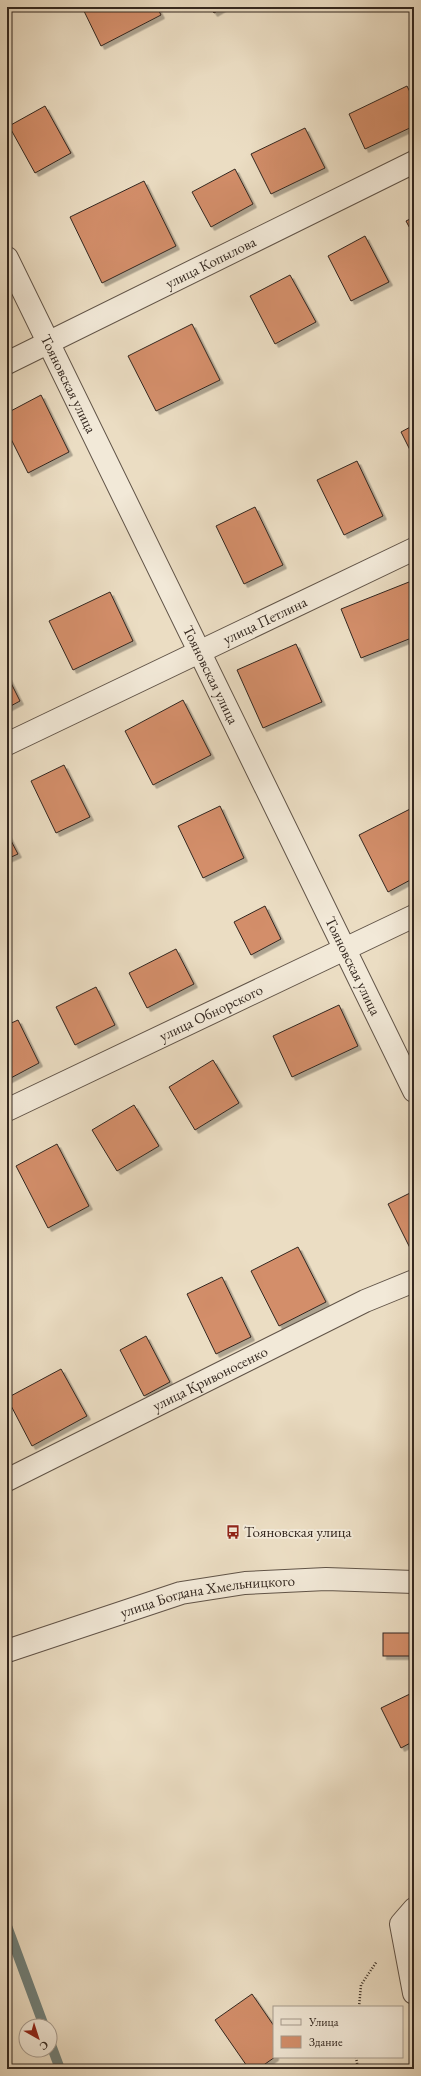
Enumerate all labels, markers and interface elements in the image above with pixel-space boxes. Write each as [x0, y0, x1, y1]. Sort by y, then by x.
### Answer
street label: улица Копылова [162, 232, 259, 292]
street label: Тояновская улица [37, 331, 101, 436]
street label: улица Петлина [220, 592, 310, 648]
street label: Тояновская улица [179, 622, 243, 727]
street label: Тояновская улица [321, 913, 386, 1018]
street label: улица Обнорского [156, 979, 266, 1045]
street label: улица Кривоносенко [149, 1341, 271, 1415]
place label: Тояновская улица [244, 1522, 352, 1541]
bus stop icon: Тояновская улица [225, 1524, 241, 1540]
street label: улица Богдана Хмельницкого [117, 1571, 295, 1622]
legend [273, 2006, 403, 2058]
text: Улица [308, 2014, 339, 2030]
north arrow [18, 2018, 58, 2058]
text: Здание [309, 2034, 343, 2050]
text: С [37, 2038, 52, 2054]

